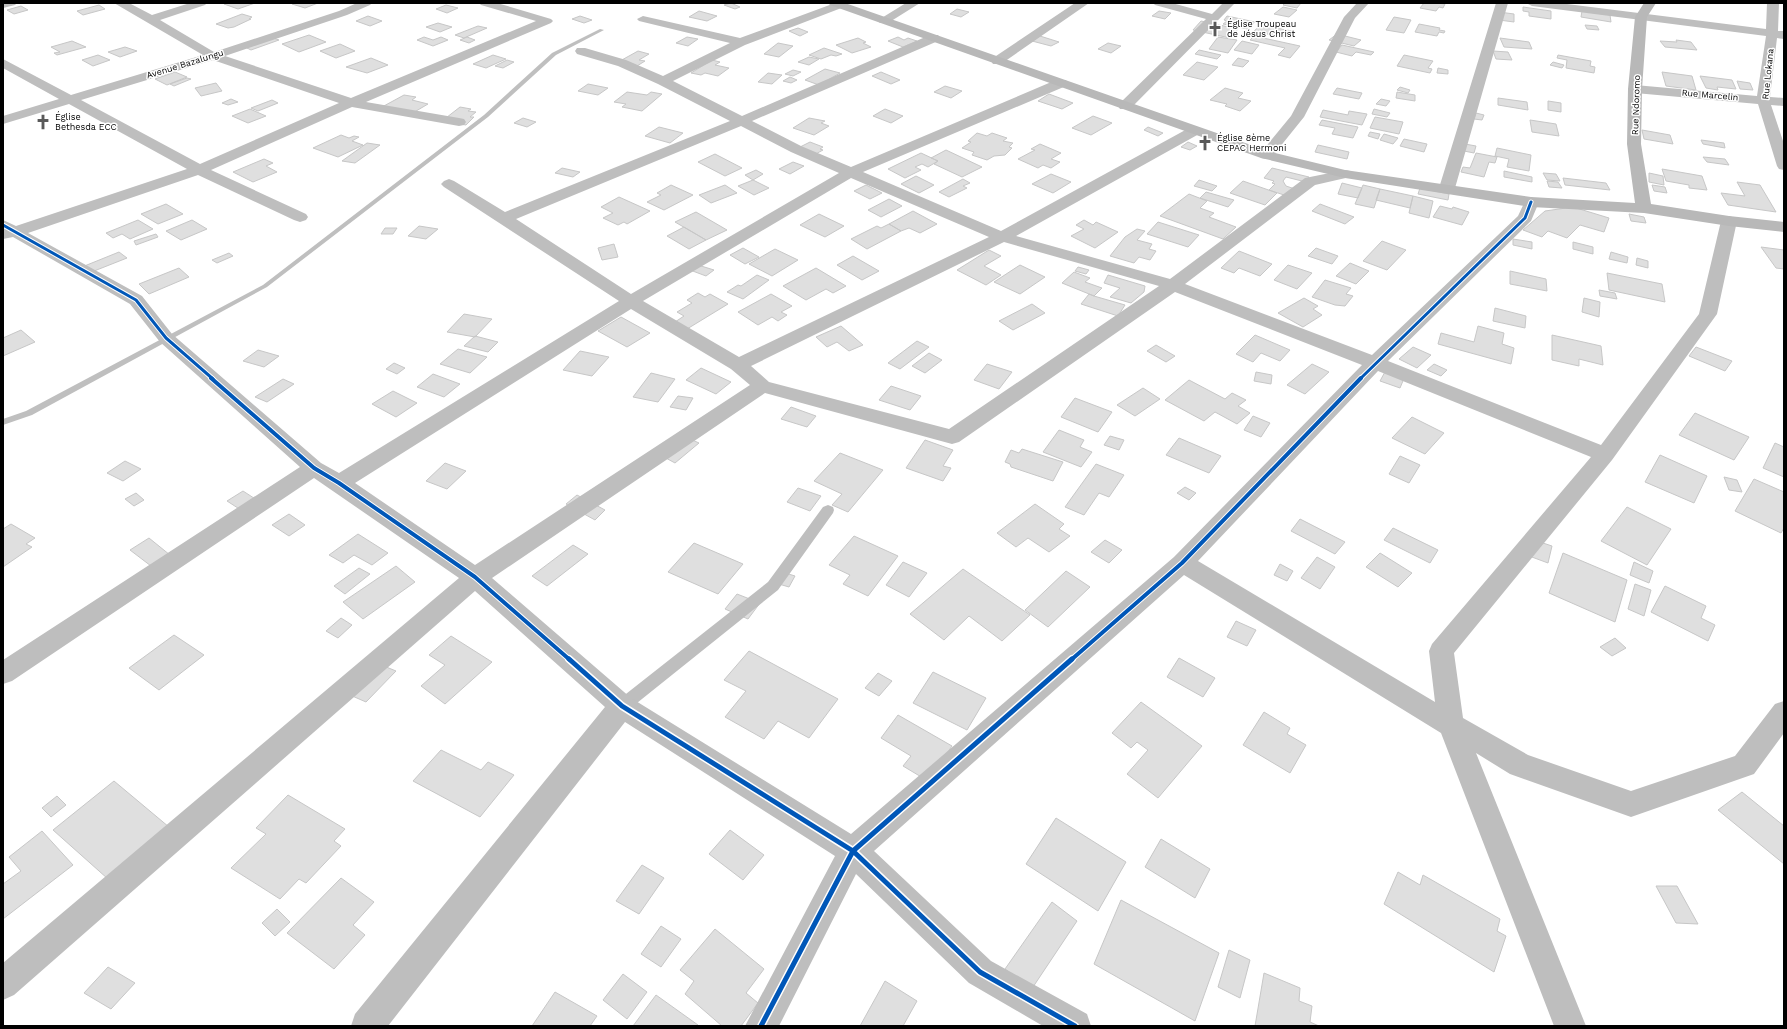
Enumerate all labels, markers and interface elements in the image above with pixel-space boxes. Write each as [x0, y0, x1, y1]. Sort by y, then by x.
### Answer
place label: Église Troupeau de Jésus Christ [1227, 18, 1296, 39]
church icon: Église Troupeau de Jésus Christ [1206, 20, 1224, 38]
street label: Avenue Bazalungu [145, 48, 225, 80]
street label: Rue Lokana [1760, 48, 1776, 100]
street label: Rue Ndoromo [1630, 75, 1642, 135]
street label: Rue Marcelin [1681, 88, 1739, 102]
place label: Église Bethesda ECC [55, 111, 117, 132]
church icon: Église Bethesda ECC [34, 113, 52, 131]
place label: Église 8ème CEPAC Hermoni [1217, 132, 1286, 153]
church icon: Église 8ème CEPAC Hermoni [1196, 134, 1214, 152]

